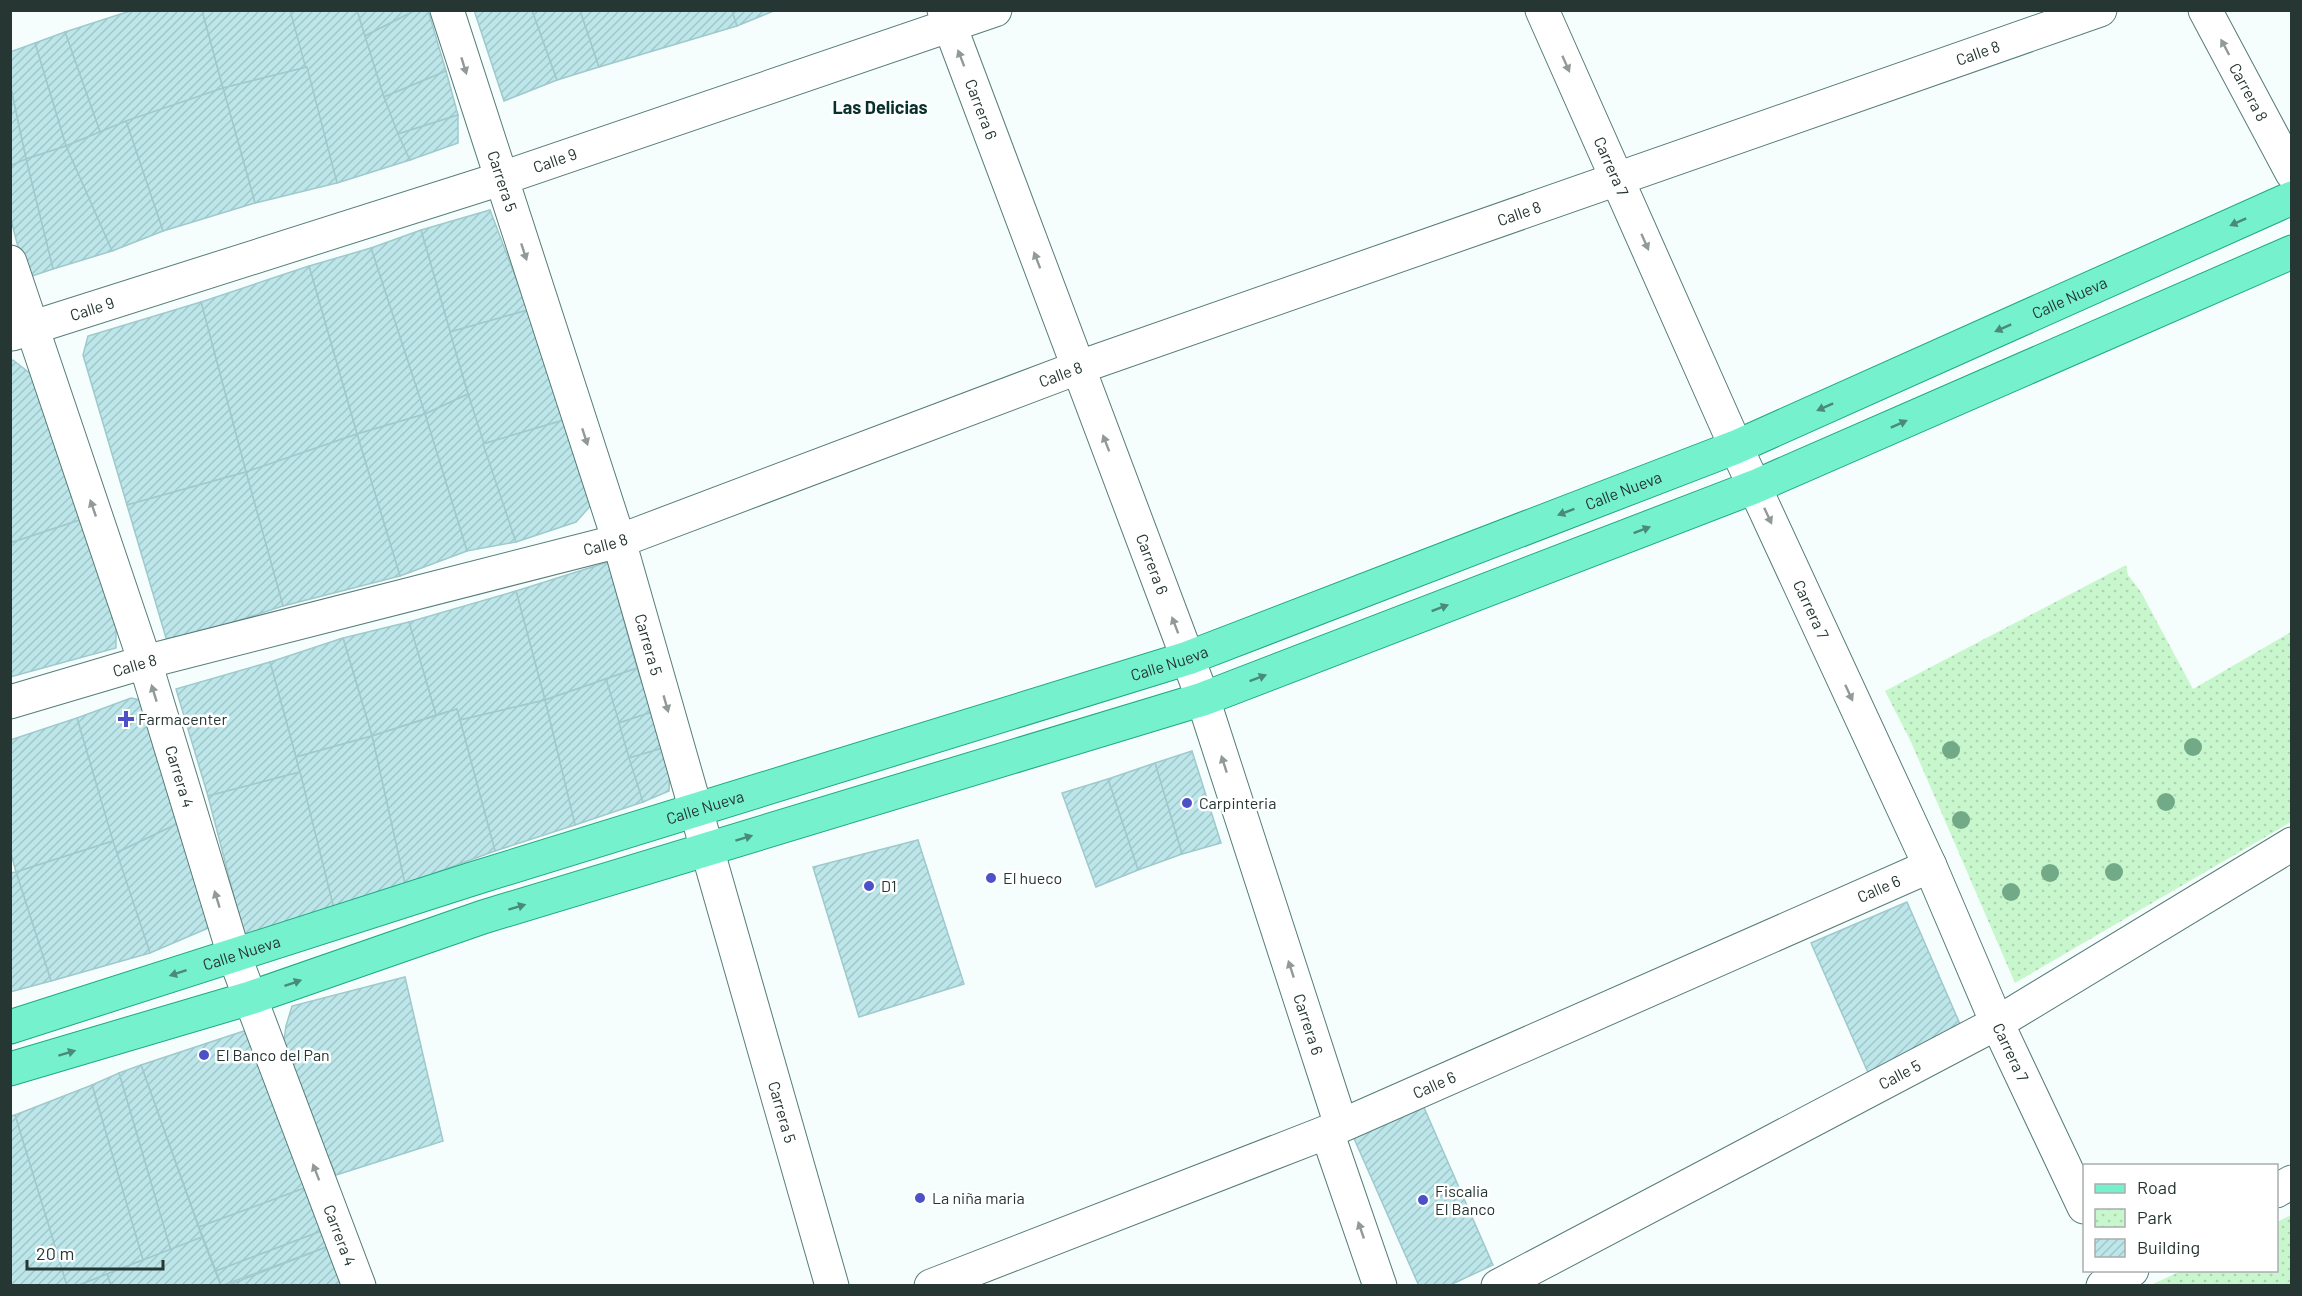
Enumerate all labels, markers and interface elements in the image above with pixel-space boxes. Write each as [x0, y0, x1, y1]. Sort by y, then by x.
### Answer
street label: Calle 8 [1953, 36, 2002, 69]
one-way arrow [2220, 38, 2230, 55]
one-way arrow [955, 49, 965, 67]
one-way arrow [1561, 55, 1571, 73]
one-way arrow [460, 57, 470, 75]
street label: Carrera 8 [2226, 59, 2273, 124]
street label: Carrera 6 [962, 76, 1002, 142]
district label: Las Delicias [832, 96, 928, 118]
street label: Carrera 7 [1590, 134, 1633, 199]
street label: Calle 9 [530, 143, 579, 176]
street label: Carrera 5 [484, 148, 522, 214]
street label: Calle 8 [1494, 196, 1543, 229]
one-way arrow [2229, 217, 2247, 227]
one-way arrow [1640, 234, 1650, 252]
one-way arrow [520, 243, 529, 261]
one-way arrow [1031, 251, 1041, 269]
street label: Calle Nueva [2029, 272, 2110, 322]
street label: Calle 9 [67, 292, 116, 324]
one-way arrow [1994, 323, 2011, 332]
street label: Calle 8 [1036, 357, 1085, 391]
one-way arrow [1816, 403, 1833, 412]
one-way arrow [1891, 419, 1908, 428]
one-way arrow [581, 428, 590, 446]
one-way arrow [1100, 433, 1110, 451]
street label: Calle Nueva [1582, 467, 1664, 513]
one-way arrow [88, 498, 97, 516]
one-way arrow [1763, 507, 1772, 524]
one-way arrow [1557, 508, 1575, 518]
one-way arrow [1633, 525, 1651, 535]
street label: Calle 8 [581, 529, 630, 559]
street label: Carrera 6 [1133, 531, 1173, 597]
street label: Carrera 7 [1790, 577, 1834, 642]
one-way arrow [1431, 603, 1449, 612]
street label: Carrera 5 [631, 611, 667, 678]
one-way arrow [1170, 616, 1179, 634]
street label: Calle Nueva [1128, 641, 1211, 684]
street label: Calle 8 [110, 649, 159, 680]
one-way arrow [1249, 673, 1267, 682]
one-way arrow [149, 683, 159, 701]
one-way arrow [1845, 684, 1855, 702]
one-way arrow [662, 695, 671, 713]
place label: Farmacenter [138, 709, 228, 728]
marker: Farmacenter [119, 712, 133, 726]
street label: Carrera 4 [162, 743, 199, 810]
one-way arrow [1219, 755, 1229, 773]
street label: Calle Nueva [664, 786, 746, 828]
place label: Carpinteria [1199, 793, 1276, 812]
marker: Carpinteria [1180, 796, 1194, 810]
one-way arrow [735, 833, 753, 842]
place label: El hueco [1003, 868, 1062, 887]
street label: Calle 6 [1854, 870, 1903, 906]
marker: El hueco [984, 871, 998, 885]
place label: D1 [881, 876, 897, 895]
marker: D1 [862, 879, 876, 893]
one-way arrow [212, 890, 221, 908]
one-way arrow [509, 902, 527, 911]
street label: Calle Nueva [200, 931, 282, 974]
one-way arrow [1285, 960, 1295, 978]
one-way arrow [169, 969, 187, 978]
one-way arrow [284, 977, 302, 987]
street label: Carrera 6 [1290, 991, 1328, 1057]
street label: Carrera 7 [1989, 1020, 2033, 1085]
place label: El Banco del Pan [216, 1045, 330, 1064]
one-way arrow [58, 1048, 76, 1057]
marker: El Banco del Pan [197, 1048, 211, 1062]
street label: Calle 5 [1875, 1055, 1924, 1093]
street label: Calle 6 [1409, 1066, 1458, 1102]
street label: Carrera 5 [765, 1079, 801, 1145]
one-way arrow [311, 1163, 320, 1181]
legend [2083, 1164, 2278, 1272]
text: Road [2137, 1176, 2177, 1198]
place label: Fiscalia El Banco [1435, 1181, 1495, 1218]
place label: La niña maria [932, 1188, 1025, 1207]
marker: La niña maria [913, 1191, 927, 1205]
marker: Fiscalia El Banco [1416, 1193, 1430, 1207]
street label: Carrera 4 [320, 1202, 360, 1268]
text: Park [2137, 1206, 2172, 1228]
one-way arrow [1355, 1221, 1365, 1239]
scale bar [27, 1233, 164, 1271]
text: Building [2137, 1236, 2200, 1258]
text: 20 m [36, 1242, 74, 1264]

